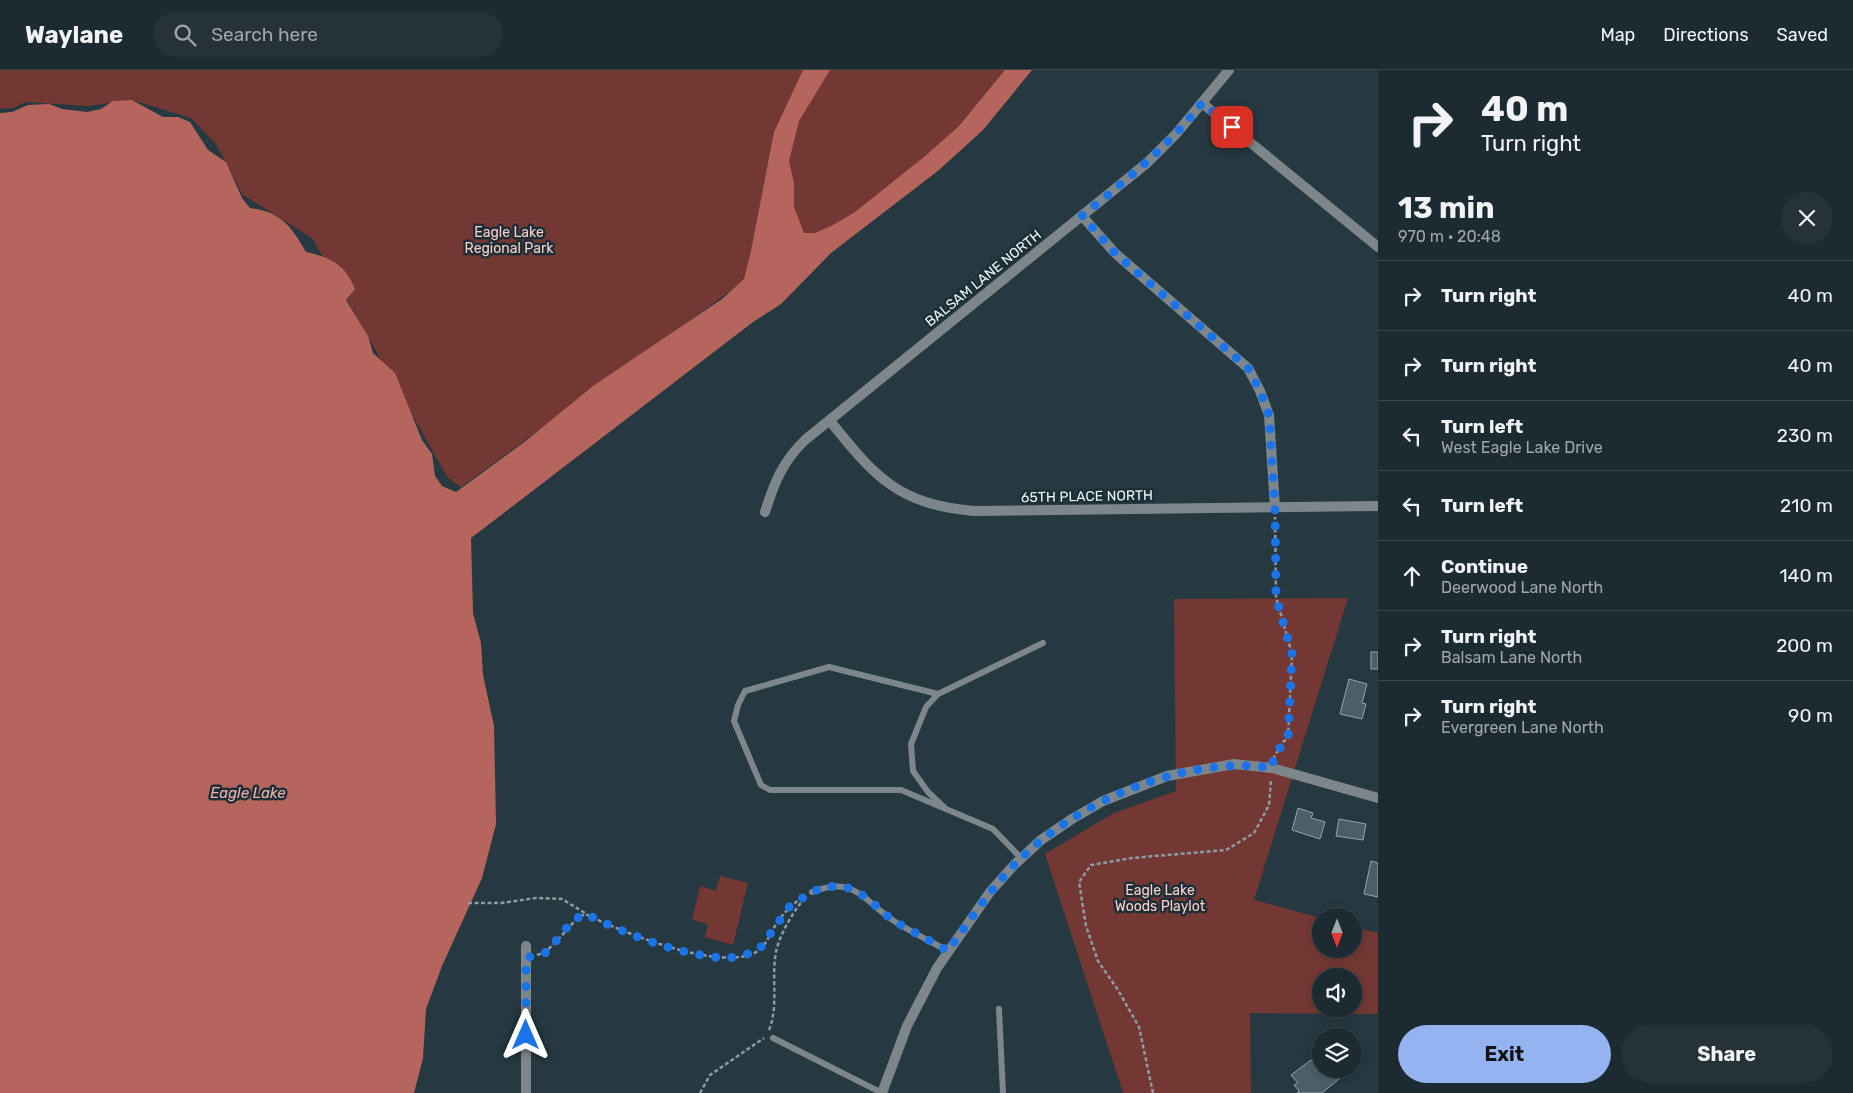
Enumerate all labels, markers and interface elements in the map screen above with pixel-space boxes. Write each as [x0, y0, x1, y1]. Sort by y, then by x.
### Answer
search box [153, 12, 503, 57]
text: Waylane [25, 21, 123, 49]
icon: search [171, 21, 199, 49]
text: Search here [211, 23, 318, 46]
text: Map [1600, 24, 1635, 46]
text: Directions [1663, 24, 1749, 46]
text: Saved [1777, 24, 1828, 46]
text: 40 m [1481, 88, 1568, 130]
icon: right [1398, 90, 1463, 155]
pin [1211, 106, 1253, 148]
icon: arrive [1218, 113, 1246, 141]
text: Turn right [1481, 130, 1581, 157]
text: 13 min [1398, 190, 1494, 226]
button: close [1781, 192, 1833, 244]
park label: Eagle Lake Regional Park [465, 224, 554, 257]
street label: BALSAM LANE NORTH [922, 226, 1045, 330]
text: 970 m · 20:48 [1398, 227, 1501, 246]
icon: right [1398, 282, 1426, 310]
text: Turn right [1441, 284, 1536, 307]
text: 40 m [1788, 284, 1833, 307]
icon: right [1398, 352, 1426, 380]
text: Turn right [1441, 354, 1536, 377]
text: 40 m [1788, 354, 1833, 377]
text: Turn left [1441, 415, 1523, 438]
icon: left [1398, 422, 1426, 450]
text: 230 m [1777, 424, 1833, 447]
text: West Eagle Lake Drive [1441, 438, 1603, 457]
street label: 65TH PLACE NORTH [1021, 487, 1153, 506]
icon: left [1398, 492, 1426, 520]
text: Turn left [1441, 494, 1523, 517]
text: 210 m [1780, 494, 1833, 517]
text: Continue [1441, 555, 1528, 578]
icon: ahead [1398, 562, 1426, 590]
text: 140 m [1779, 564, 1833, 587]
text: Deerwood Lane North [1441, 578, 1603, 597]
text: Turn right [1441, 625, 1536, 648]
icon: right [1398, 632, 1426, 660]
text: 200 m [1776, 634, 1833, 657]
text: Balsam Lane North [1441, 648, 1582, 667]
text: Turn right [1441, 695, 1536, 718]
icon: right [1398, 702, 1426, 730]
text: 90 m [1788, 704, 1833, 727]
text: Evergreen Lane North [1441, 718, 1604, 737]
water label: Eagle Lake [210, 784, 286, 802]
park label: Eagle Lake Woods Playlot [1115, 882, 1206, 915]
north arrow [1312, 908, 1362, 958]
map controls [1312, 908, 1362, 1078]
button: sound [1312, 968, 1362, 1018]
position arrow [499, 1008, 551, 1060]
button: Exit [1398, 1025, 1611, 1083]
button: Share [1621, 1025, 1833, 1083]
button: layers [1312, 1028, 1362, 1078]

